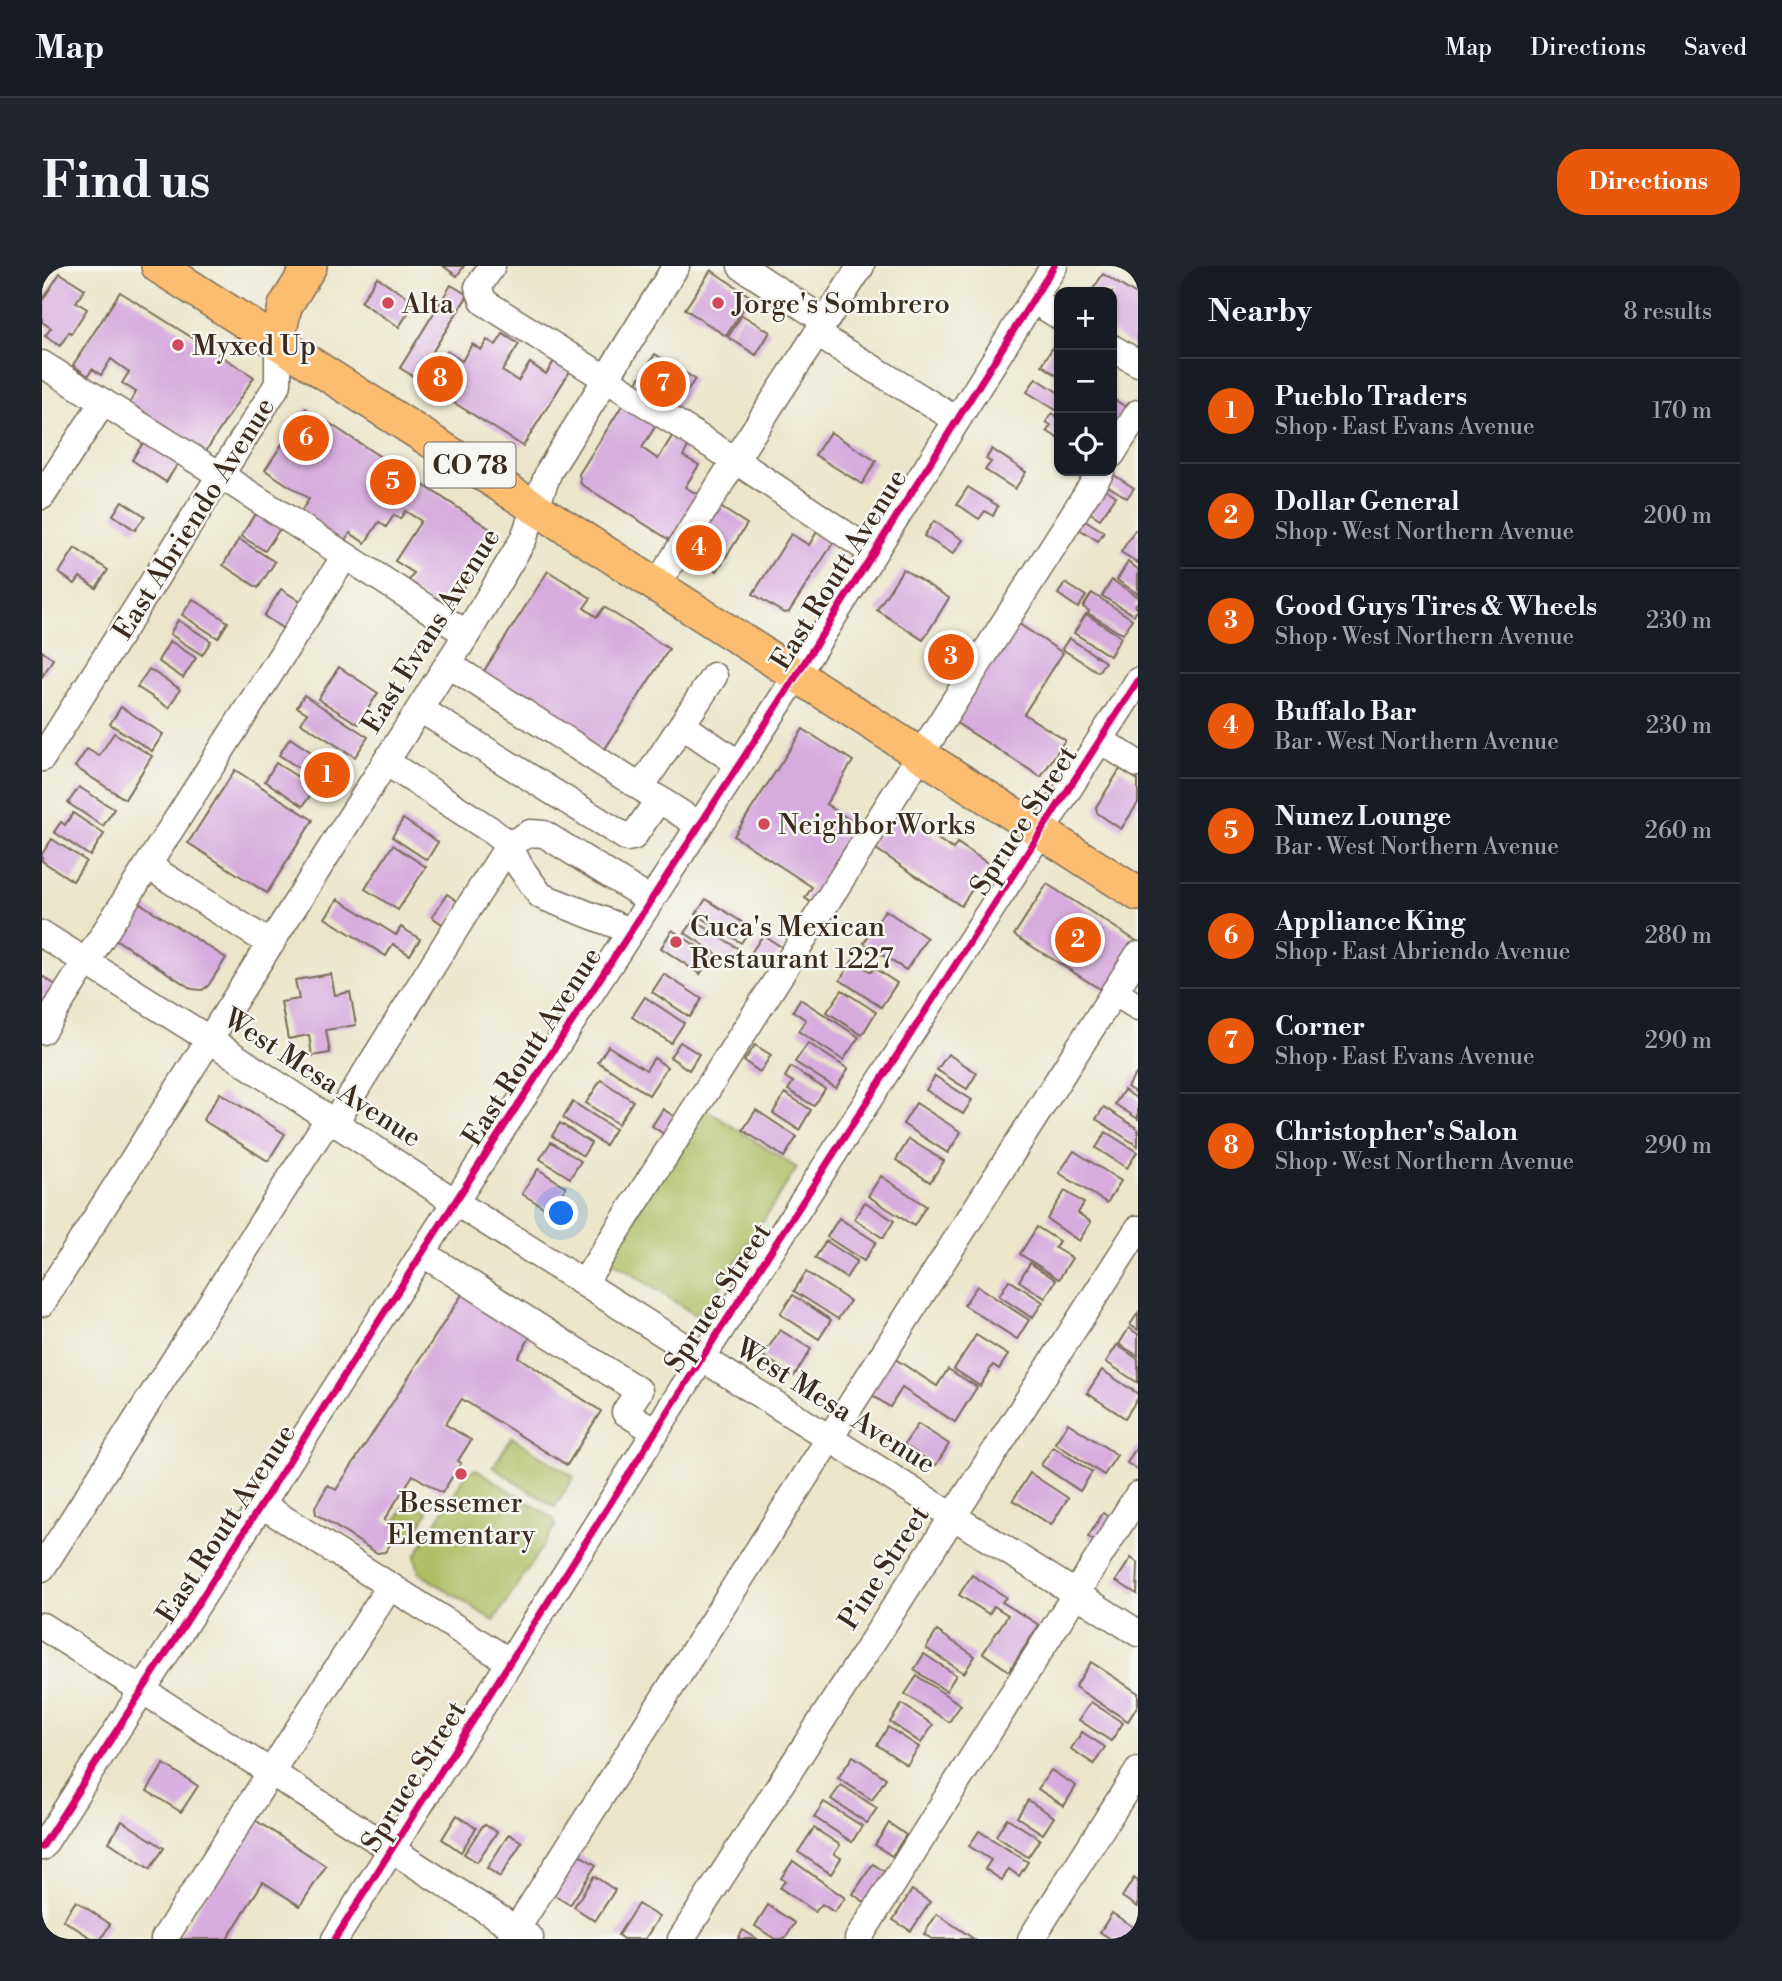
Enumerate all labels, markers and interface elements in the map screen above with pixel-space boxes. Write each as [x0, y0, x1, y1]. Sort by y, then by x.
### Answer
text: Map [35, 28, 104, 69]
text: Map [1445, 33, 1492, 63]
text: Directions [1530, 33, 1646, 63]
text: Saved [1684, 33, 1747, 63]
button: Directions [1557, 149, 1740, 215]
text: Find us [42, 152, 211, 213]
place label: Alta [401, 287, 455, 322]
place label: Jorge's Sombrero [731, 287, 950, 322]
map controls [1054, 287, 1117, 476]
button: + [1054, 287, 1117, 350]
text: Nearby [1208, 293, 1312, 331]
marker: Alta [380, 295, 396, 311]
marker: Jorge's Sombrero [710, 295, 726, 311]
text: 8 results [1624, 298, 1712, 326]
place label: Myxed Up [192, 329, 316, 364]
marker: Myxed Up [170, 337, 186, 353]
button: − [1054, 350, 1117, 413]
pin: 8 [417, 353, 463, 405]
pin: 7 [640, 358, 686, 410]
text: Pueblo Traders [1275, 381, 1467, 413]
street label: East Abriendo Avenue [106, 391, 283, 646]
text: 1 [1225, 397, 1237, 425]
text: 170 m [1652, 397, 1712, 425]
pin: 6 [283, 412, 329, 464]
button: locate [1054, 413, 1117, 476]
text: Shop · East Evans Avenue [1275, 413, 1535, 441]
road number: CO 78 [424, 442, 516, 488]
pin: 5 [370, 456, 416, 508]
street label: East Routt Avenue [763, 463, 915, 677]
text: Dollar General [1275, 486, 1460, 518]
text: 2 [1224, 502, 1238, 530]
text: 200 m [1644, 502, 1712, 530]
text: Shop · West Northern Avenue [1275, 518, 1574, 546]
street label: East Evans Avenue [354, 522, 508, 740]
pin: 4 [676, 522, 722, 574]
text: Good Guys Tires & Wheels [1275, 591, 1597, 623]
text: 3 [1224, 607, 1238, 635]
text: 230 m [1646, 607, 1712, 635]
text: Shop · West Northern Avenue [1275, 623, 1574, 651]
pin: 3 [928, 631, 974, 683]
text: Buffalo Bar [1275, 696, 1417, 728]
text: 4 [1223, 712, 1239, 740]
text: 230 m [1646, 712, 1712, 740]
text: Bar · West Northern Avenue [1275, 728, 1559, 756]
street label: Spruce Street [963, 739, 1086, 902]
pin: 1 [304, 749, 350, 801]
text: Nunez Lounge [1275, 801, 1451, 833]
place label: NeighborWorks [778, 808, 976, 843]
marker: NeighborWorks [756, 816, 772, 832]
text: 5 [1224, 817, 1238, 845]
text: 260 m [1645, 817, 1712, 845]
text: Bar · West Northern Avenue [1275, 833, 1559, 861]
text: Appliance King [1275, 906, 1465, 938]
place label: Cuca's Mexican Restaurant 1227 [690, 910, 893, 977]
pin: 2 [1055, 914, 1101, 966]
text: 6 [1224, 922, 1238, 950]
text: 280 m [1645, 922, 1712, 950]
marker: Cuca's Mexican Restaurant 1227 [668, 934, 684, 950]
text: Shop · East Abriendo Avenue [1275, 938, 1570, 966]
street label: East Routt Avenue [455, 941, 610, 1153]
street label: West Mesa Avenue [216, 1001, 428, 1155]
text: Corner [1275, 1011, 1365, 1043]
text: 7 [1224, 1027, 1238, 1055]
text: 290 m [1645, 1027, 1712, 1055]
text: Shop · East Evans Avenue [1275, 1043, 1535, 1071]
text: Christopher's Salon [1275, 1116, 1518, 1148]
text: 8 [1224, 1132, 1238, 1160]
text: 290 m [1645, 1132, 1712, 1160]
text: Shop · West Northern Avenue [1275, 1148, 1574, 1176]
your location [544, 1196, 578, 1230]
street label: Spruce Street [657, 1216, 780, 1379]
street label: West Mesa Avenue [728, 1330, 942, 1482]
street label: East Routt Avenue [149, 1418, 304, 1630]
marker: Bessemer Elementary [453, 1466, 469, 1482]
place label: Bessemer Elementary [387, 1486, 536, 1553]
street label: Pine Street [831, 1499, 937, 1636]
street label: Spruce Street [354, 1695, 475, 1859]

